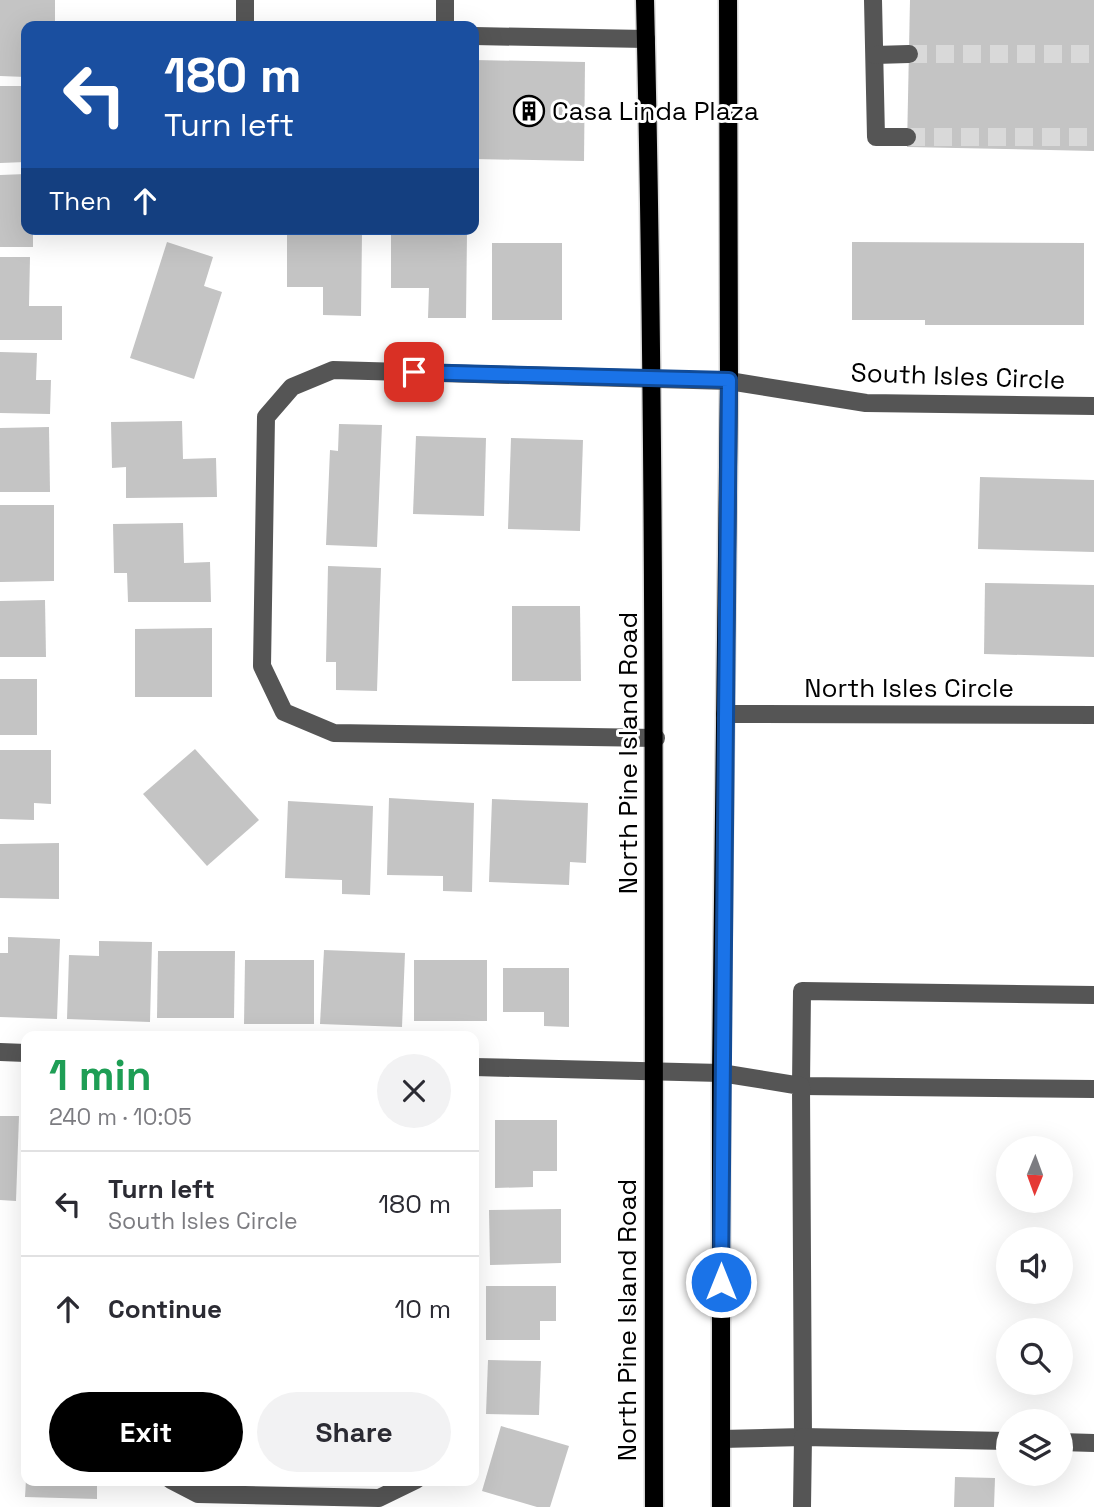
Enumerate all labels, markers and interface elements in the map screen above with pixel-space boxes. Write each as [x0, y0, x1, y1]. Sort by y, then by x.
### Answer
text: 180 m [164, 44, 302, 106]
icon: left [49, 49, 140, 140]
building icon: Casa Linda Plaza [512, 94, 546, 128]
place label: Casa Linda Plaza [552, 94, 759, 128]
text: Turn left [164, 105, 294, 145]
icon: ahead [126, 182, 164, 220]
text: Then [49, 184, 112, 218]
pin [384, 342, 444, 402]
icon: arrive [395, 353, 433, 391]
street label: South Isles Circle [850, 355, 1066, 397]
street label: North Pine Island Road [611, 612, 645, 894]
street label: North Isles Circle [804, 671, 1014, 705]
text: 1 min [49, 1049, 152, 1102]
button: close [377, 1054, 451, 1128]
text: 240 m · 10:05 [49, 1102, 192, 1132]
north arrow [996, 1136, 1073, 1213]
map controls [996, 1136, 1073, 1486]
text: Turn left [108, 1172, 215, 1206]
street label: North Pine Island Road [610, 1179, 644, 1461]
icon: left [49, 1185, 87, 1223]
text: 180 m [378, 1187, 451, 1221]
text: South Isles Circle [108, 1206, 298, 1236]
button: sound [996, 1227, 1073, 1304]
position arrow [684, 1245, 758, 1319]
icon: ahead [49, 1290, 87, 1328]
text: Continue [108, 1292, 222, 1326]
text: 10 m [394, 1292, 451, 1326]
button: search [996, 1318, 1073, 1395]
button: Exit [49, 1392, 243, 1472]
button: Share [257, 1392, 451, 1472]
button: layers [996, 1409, 1073, 1486]

